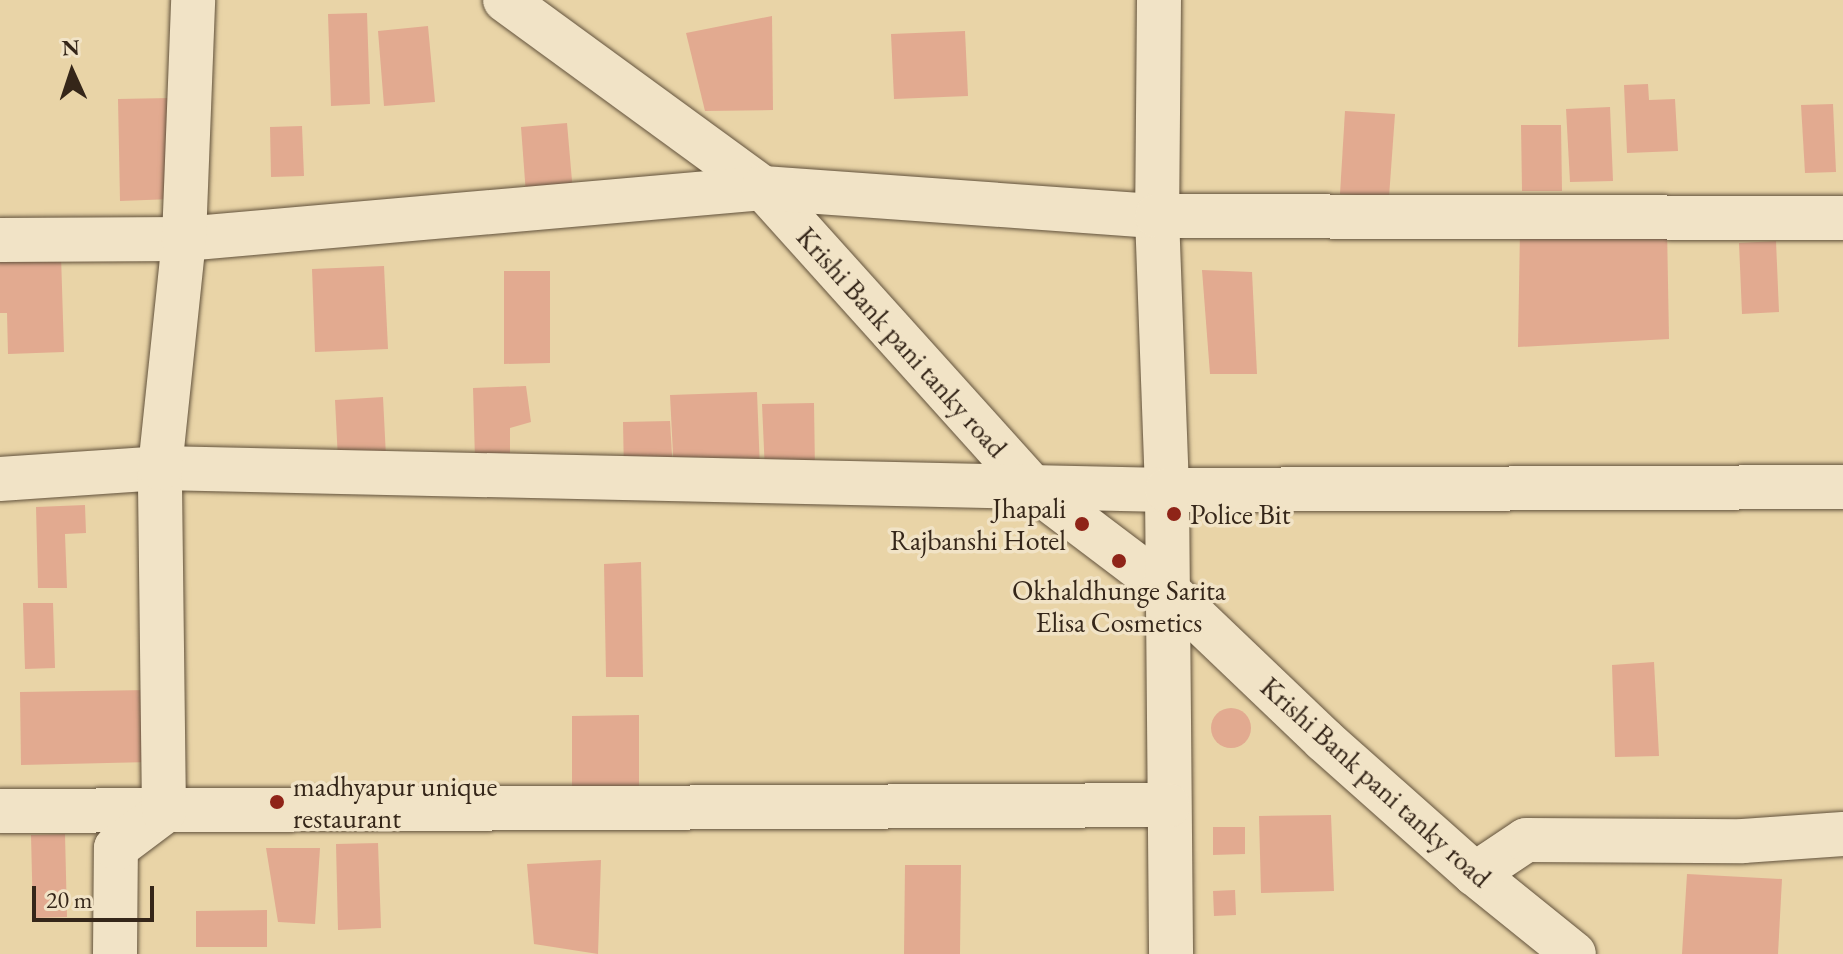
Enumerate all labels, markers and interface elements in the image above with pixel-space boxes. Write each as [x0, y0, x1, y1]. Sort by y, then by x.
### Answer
north arrow [32, 32, 112, 112]
text: N [61, 33, 80, 62]
street label: Krishi Bank pani tanky road [790, 220, 1014, 464]
place label: Jhapali Rajbanshi Hotel [890, 491, 1066, 557]
place label: Police Bit [1190, 497, 1291, 531]
marker: Police Bit [1165, 505, 1183, 523]
marker: Jhapali Rajbanshi Hotel [1073, 515, 1091, 533]
marker: Okhaldhunge Sarita Elisa Cosmetics [1110, 552, 1128, 570]
place label: Okhaldhunge Sarita Elisa Cosmetics [1012, 573, 1226, 639]
street label: Krishi Bank pani tanky road [1254, 670, 1498, 894]
place label: madhyapur unique restaurant [293, 769, 497, 835]
marker: madhyapur unique restaurant [268, 793, 286, 811]
scale bar [36, 870, 158, 920]
text: 20 m [46, 884, 93, 915]

